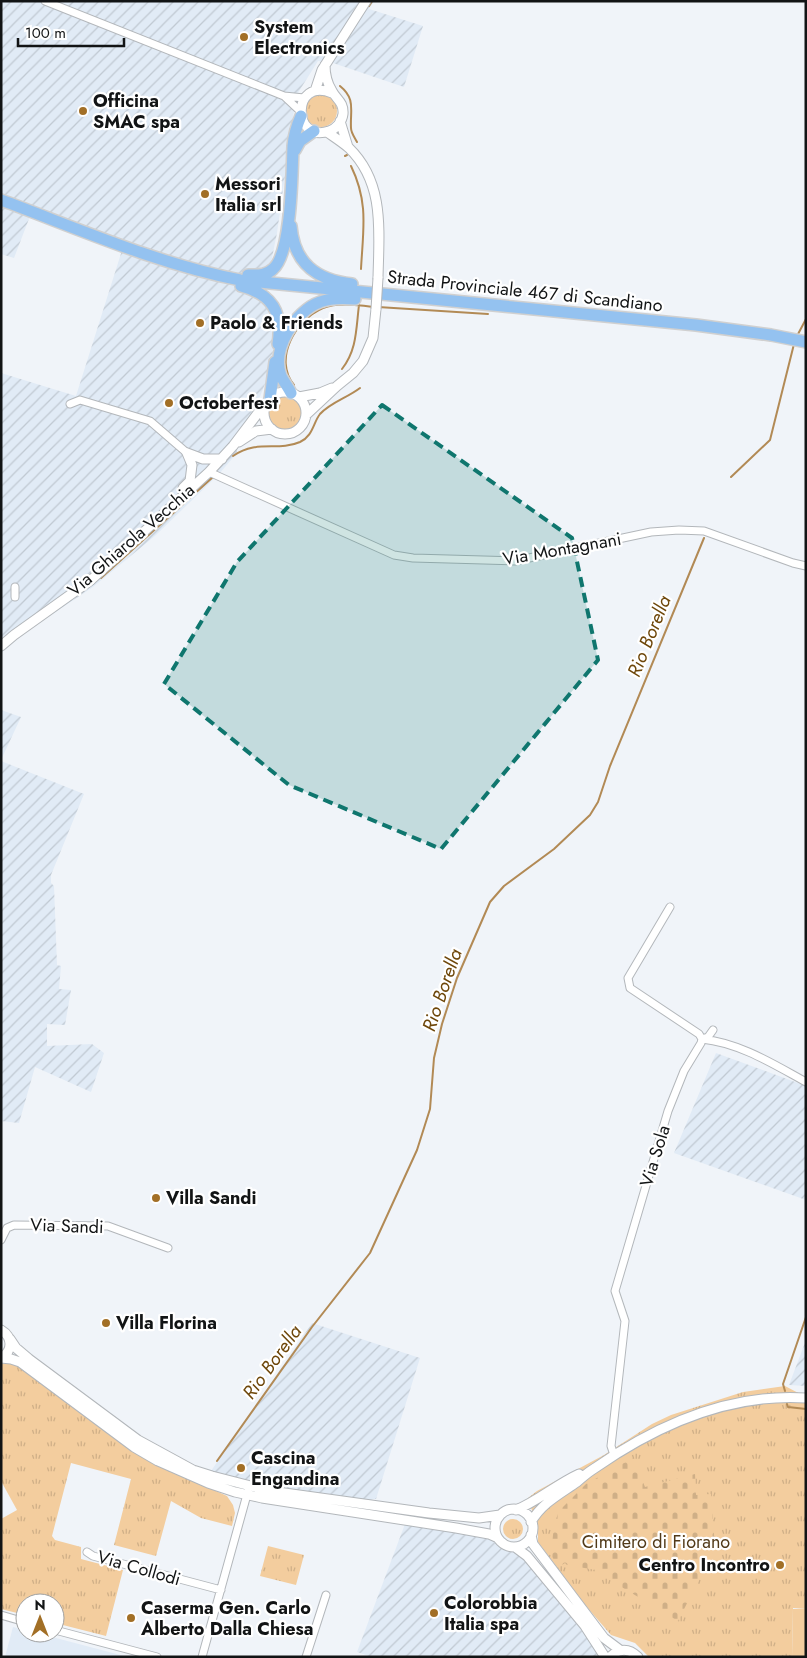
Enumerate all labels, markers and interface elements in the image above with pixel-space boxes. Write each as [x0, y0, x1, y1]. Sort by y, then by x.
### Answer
place label: System Electronics [254, 14, 345, 61]
scale bar [18, 15, 124, 47]
text: 100 m [25, 22, 66, 44]
marker: System Electronics [238, 31, 250, 43]
place label: Officina SMAC spa [93, 88, 180, 135]
marker: Officina SMAC spa [77, 105, 89, 117]
place label: Messori Italia srl [215, 171, 282, 218]
marker: Messori Italia srl [199, 188, 211, 200]
street label: Strada Provinciale 467 di Scandiano [386, 264, 664, 318]
place label: Paolo & Friends [210, 310, 343, 336]
marker: Paolo & Friends [194, 317, 206, 329]
place label: Octoberfest [179, 390, 279, 416]
marker: Octoberfest [163, 397, 175, 409]
street label: Via Ghiarola Vecchia [62, 477, 200, 603]
street label: Via Montagnani [501, 526, 623, 572]
water label: Rio Borella [620, 591, 678, 681]
water label: Rio Borella [415, 945, 469, 1035]
street label: Via Sola [633, 1122, 677, 1190]
place label: Villa Sandi [165, 1185, 256, 1211]
marker: Villa Sandi [150, 1192, 162, 1204]
street label: Via Sandi [30, 1212, 104, 1240]
place label: Villa Florina [115, 1310, 217, 1336]
marker: Villa Florina [100, 1317, 112, 1329]
water label: Rio Borella [236, 1319, 308, 1405]
place label: Cascina Engandina [251, 1445, 339, 1492]
marker: Cascina Engandina [235, 1462, 247, 1474]
park label: Cimitero di Fiorano [582, 1529, 730, 1555]
street label: Via Collodi [94, 1544, 184, 1592]
place label: Centro Incontro [638, 1552, 770, 1578]
marker: Centro Incontro [774, 1559, 786, 1571]
place label: Colorobbia Italia spa [444, 1590, 537, 1637]
north arrow [15, 1593, 65, 1643]
text: N [34, 1595, 46, 1615]
place label: Caserma Gen. Carlo Alberto Dalla Chiesa [140, 1595, 313, 1642]
marker: Colorobbia Italia spa [428, 1607, 440, 1619]
marker: Caserma Gen. Carlo Alberto Dalla Chiesa [125, 1612, 137, 1624]

